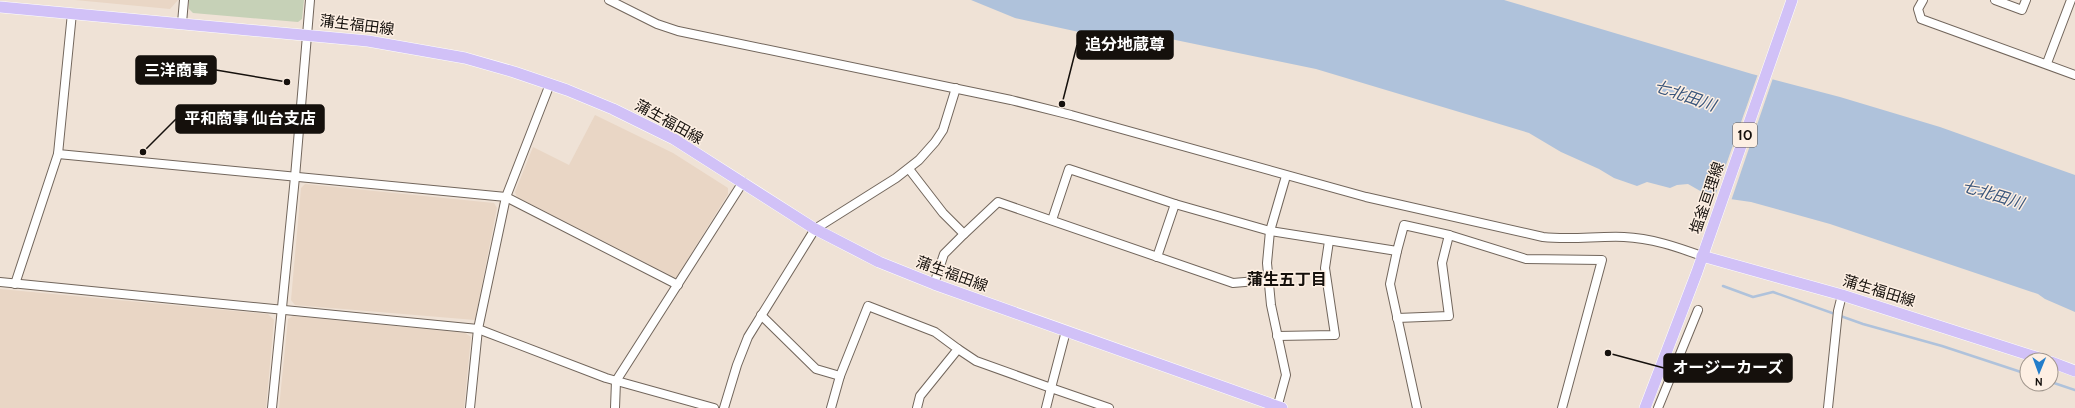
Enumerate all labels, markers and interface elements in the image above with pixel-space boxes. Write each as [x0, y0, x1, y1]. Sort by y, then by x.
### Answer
street label: 蒲生福田線 [319, 11, 395, 39]
callout: 追分地蔵尊 [1077, 31, 1173, 59]
text: 追分地蔵尊 [1085, 35, 1165, 54]
callout: 三洋商事 [136, 56, 216, 84]
text: 三洋商事 [144, 61, 208, 80]
water label: 七北田川 [1651, 76, 1720, 116]
street label: 蒲生福田線 [632, 96, 706, 148]
callout: 平和商事 仙台支店 [176, 105, 324, 133]
text: 平和商事 仙台支店 [184, 109, 316, 128]
road number: 10 [1733, 123, 1757, 147]
street label: 塩釜亘理線 [1686, 160, 1728, 236]
water label: 七北田川 [1959, 176, 2028, 214]
street label: 蒲生福田線 [914, 253, 990, 295]
district label: 蒲生五丁目 [1247, 270, 1327, 289]
street label: 蒲生福田線 [1840, 271, 1918, 311]
north arrow [2019, 352, 2059, 392]
callout: オージーカーズ [1664, 354, 1792, 382]
text: オージーカーズ [1673, 358, 1783, 377]
text: N [2035, 375, 2043, 389]

